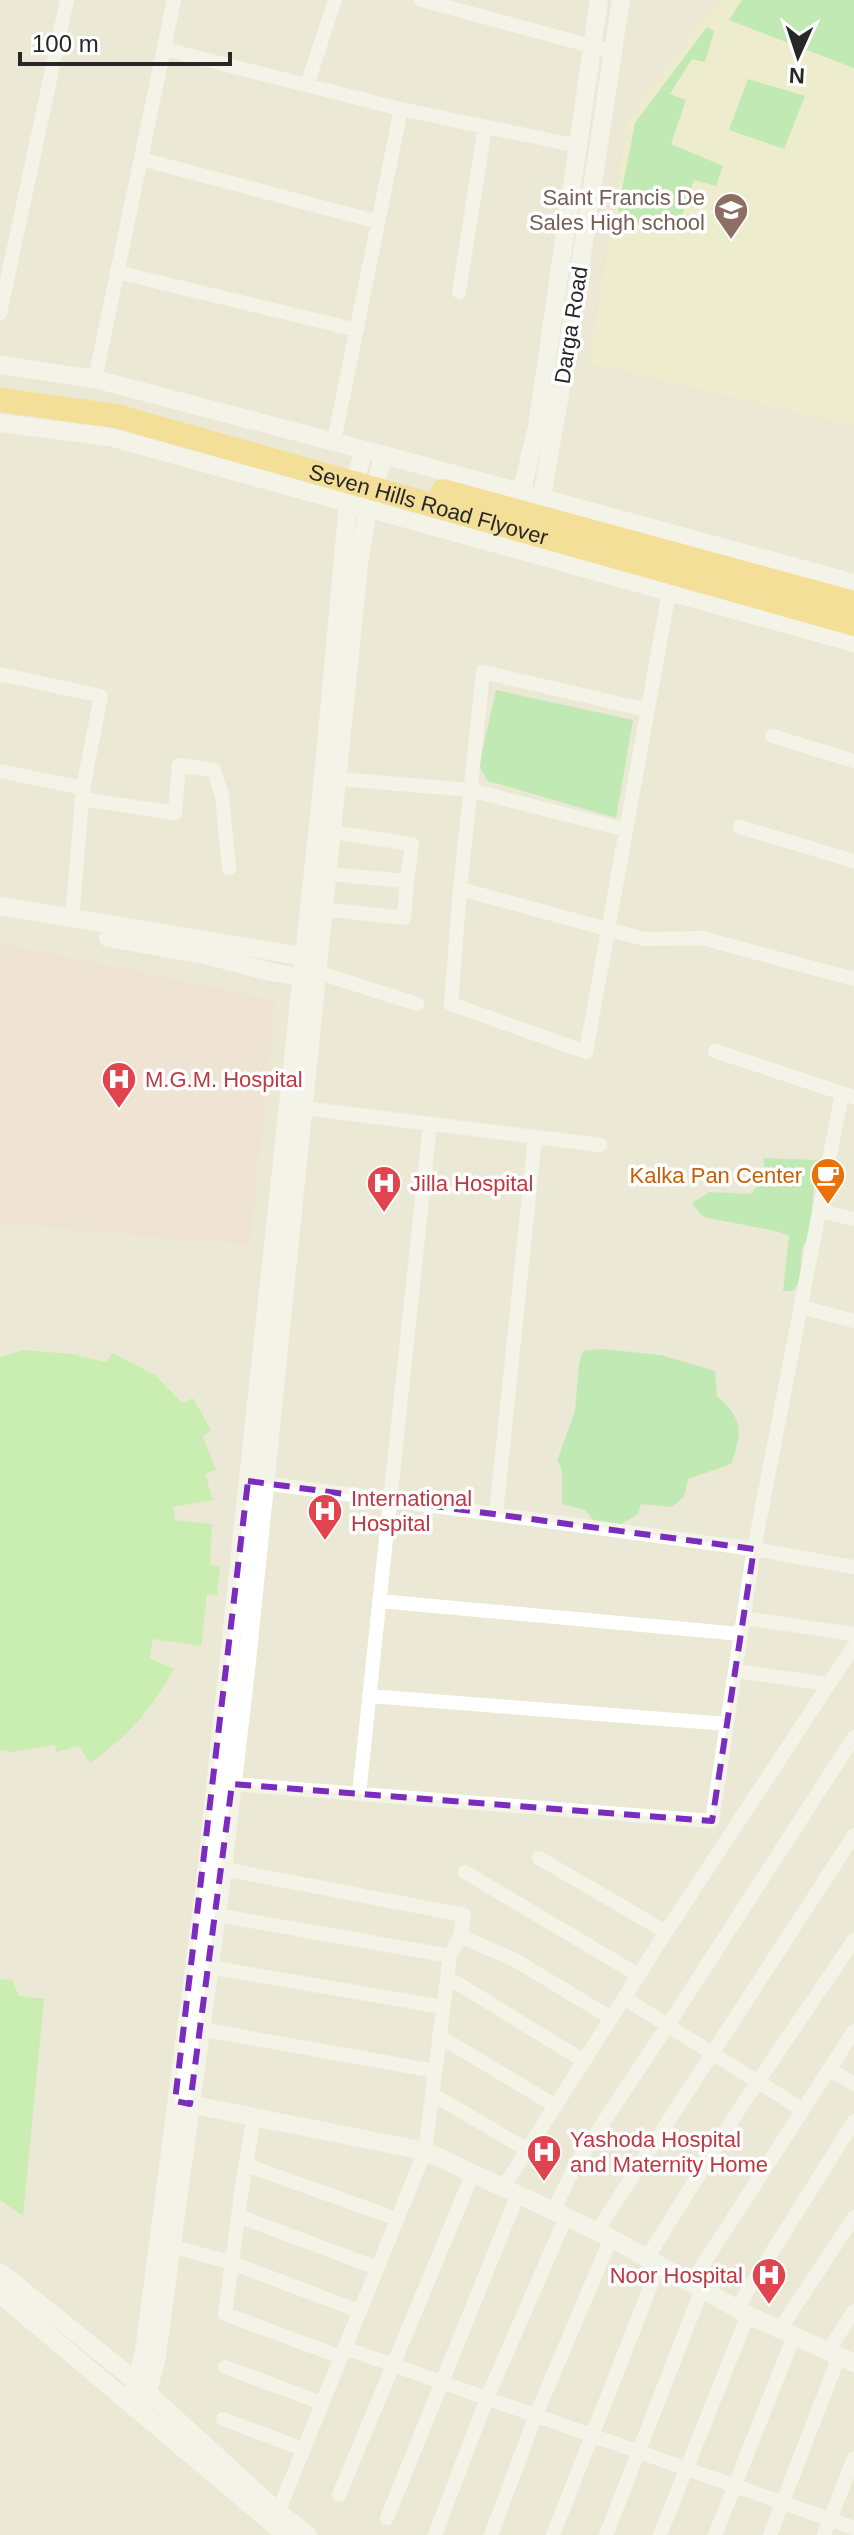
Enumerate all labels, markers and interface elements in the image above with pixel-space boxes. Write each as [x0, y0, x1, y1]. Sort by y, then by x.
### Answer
scale bar [20, 16, 230, 66]
north arrow [758, 16, 838, 96]
text: 100 m [32, 30, 99, 57]
text: N [788, 63, 806, 88]
place label: Saint Francis De Sales High school [529, 185, 705, 235]
school or university icon: Saint Francis De Sales High school [712, 191, 750, 241]
street label: Darga Road [549, 264, 593, 386]
street label: Seven Hills Road Flyover [306, 459, 551, 550]
hospital icon: M.G.M. Hospital [100, 1060, 138, 1110]
place label: M.G.M. Hospital [145, 1067, 303, 1092]
cafe icon: Kalka Pan Center [809, 1156, 847, 1206]
place label: Kalka Pan Center [630, 1163, 802, 1188]
hospital icon: Jilla Hospital [365, 1164, 403, 1214]
place label: Jilla Hospital [410, 1171, 534, 1196]
place label: International Hospital [351, 1486, 472, 1536]
hospital icon: International Hospital [306, 1492, 344, 1542]
place label: Yashoda Hospital and Maternity Home [570, 2127, 768, 2177]
hospital icon: Yashoda Hospital and Maternity Home [525, 2133, 563, 2183]
hospital icon: Noor Hospital [750, 2256, 788, 2306]
place label: Noor Hospital [610, 2263, 743, 2288]

